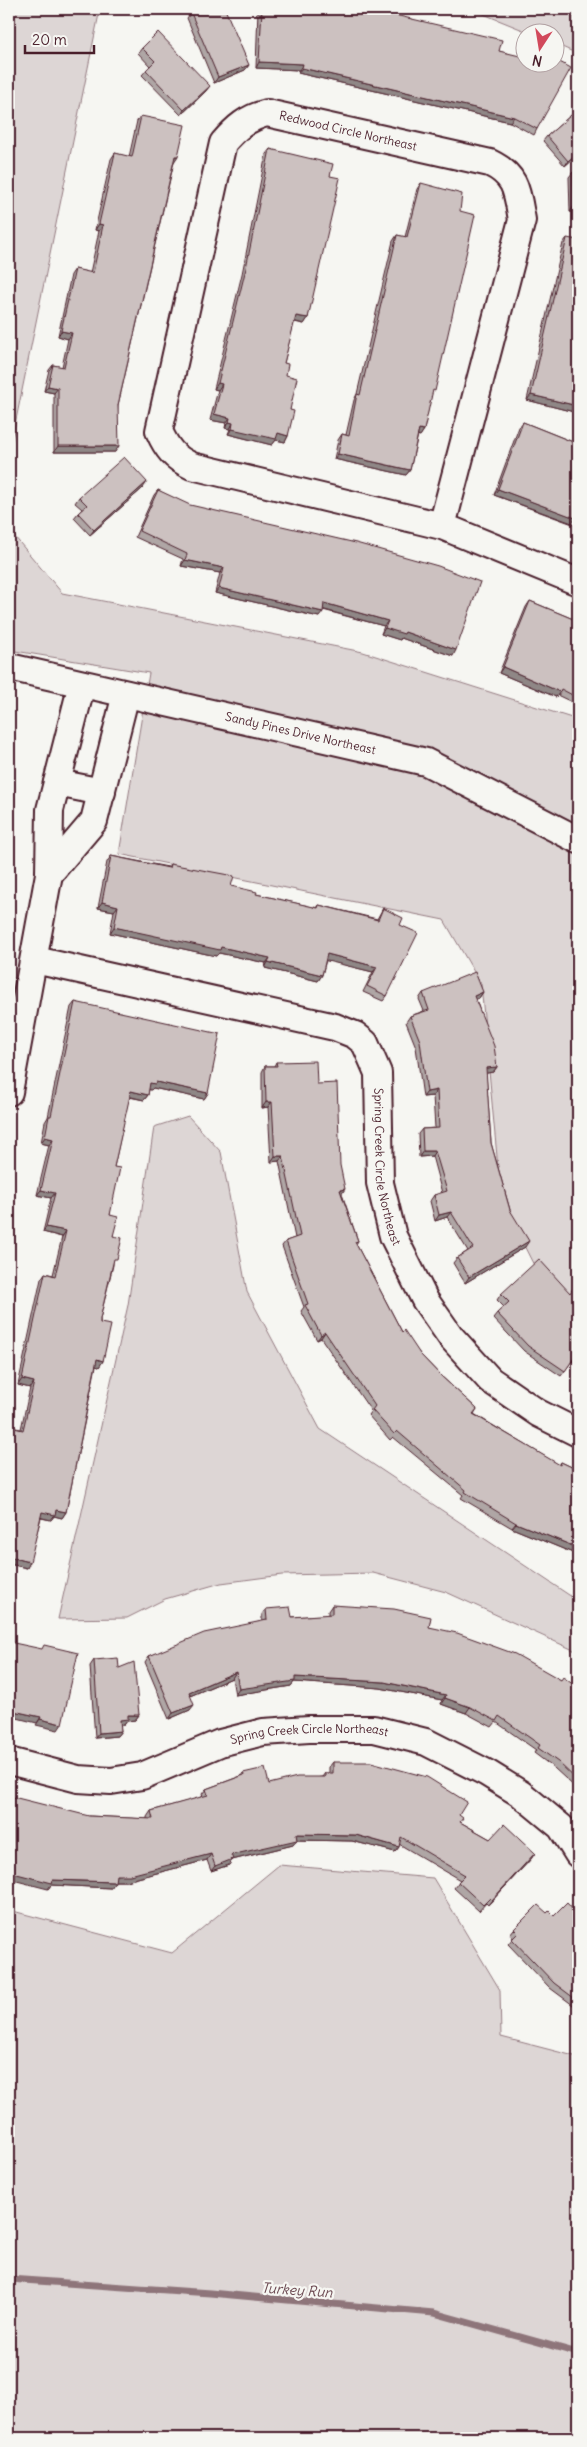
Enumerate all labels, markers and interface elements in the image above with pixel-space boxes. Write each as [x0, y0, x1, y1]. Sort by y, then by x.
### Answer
scale bar [25, 22, 94, 54]
north arrow [514, 22, 564, 72]
text: 20 m [32, 30, 67, 49]
text: N [531, 51, 544, 71]
street label: Redwood Circle Northeast [278, 107, 418, 154]
street label: Sandy Pines Drive Northeast [224, 709, 377, 757]
street label: Spring Creek Circle Northeast [371, 1088, 404, 1248]
street label: Spring Creek Circle Northeast [229, 1721, 390, 1747]
water label: Turkey Run [261, 2279, 334, 2302]

